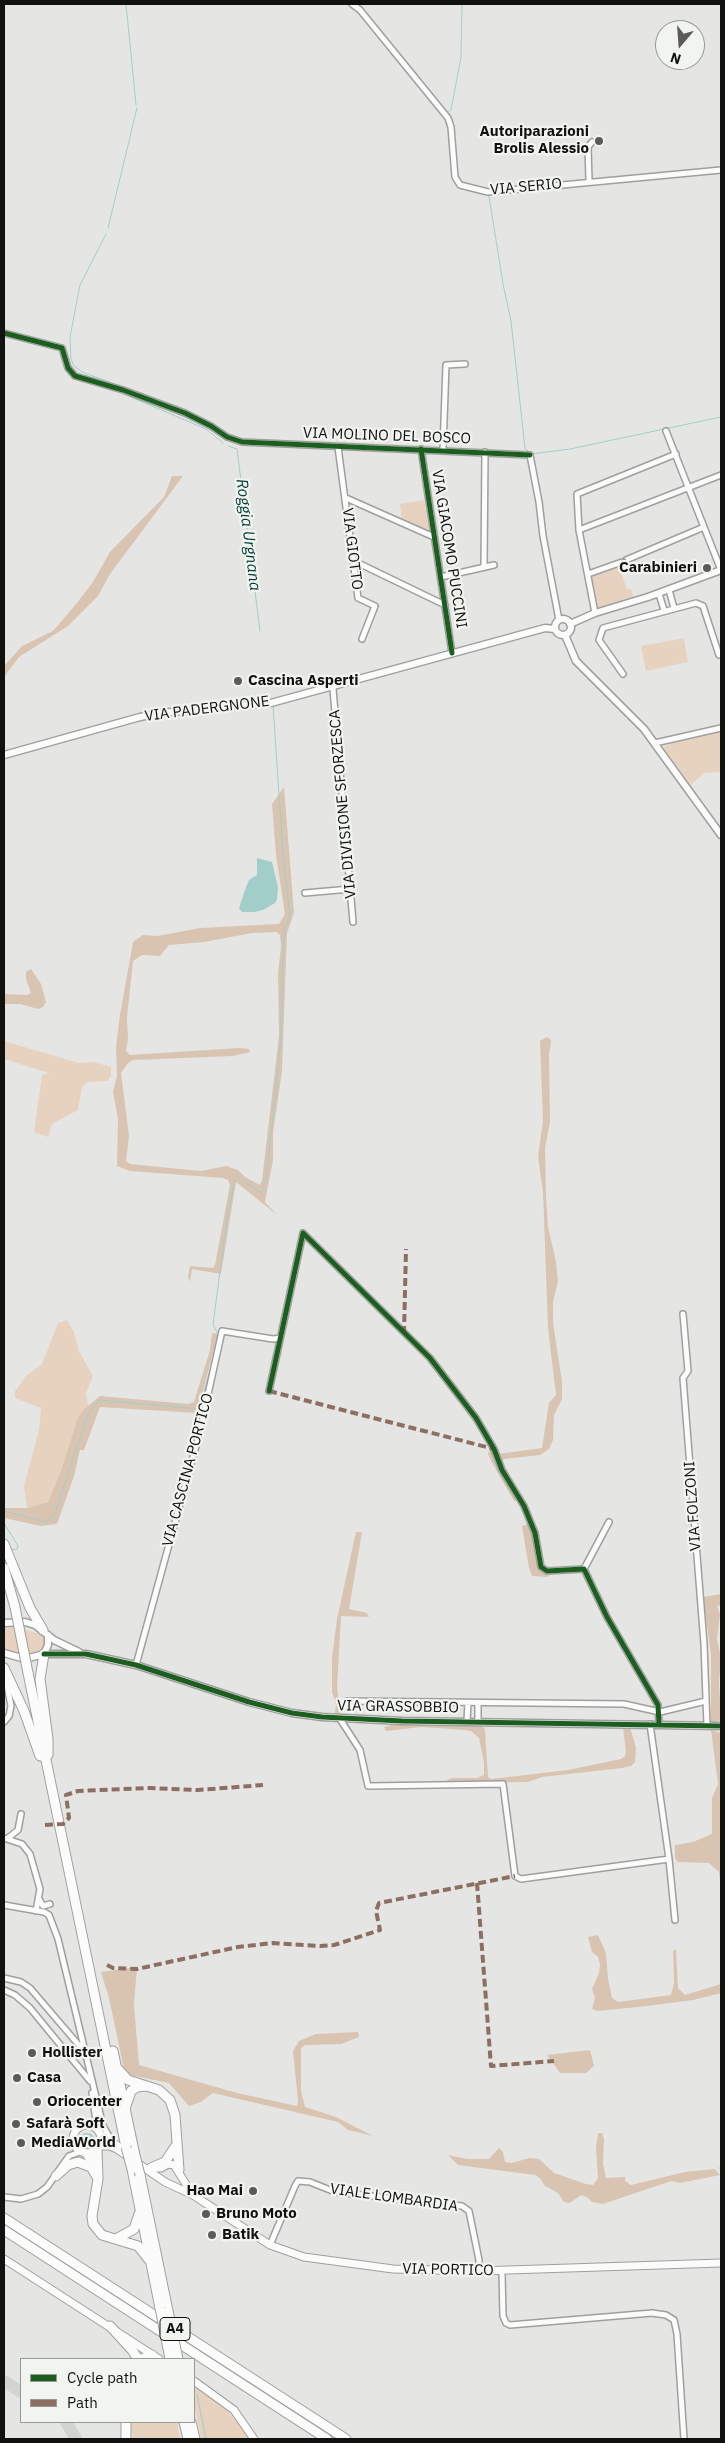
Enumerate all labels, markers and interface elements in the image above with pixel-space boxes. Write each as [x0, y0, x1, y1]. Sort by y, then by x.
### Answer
north arrow [655, 20, 705, 70]
text: N [668, 48, 683, 68]
place label: Autoriparazioni Brolis Alessio [480, 123, 589, 158]
marker: Autoriparazioni Brolis Alessio [593, 135, 605, 147]
street label: VIA SERIO [489, 175, 563, 199]
street label: VIA MOLINO DEL BOSCO [303, 424, 471, 448]
street label: VIA GIACOMO PUCCINI [428, 468, 470, 630]
water label: Roggia Urgnana [232, 478, 264, 592]
street label: VIA GIOTTO [338, 507, 366, 591]
place label: Carabinieri [619, 559, 697, 577]
marker: Carabinieri [701, 562, 713, 574]
place label: Cascina Asperti [248, 672, 358, 690]
marker: Cascina Asperti [232, 675, 244, 687]
street label: VIA PADERGNONE [144, 692, 270, 726]
street label: VIA DIVISIONE SFORZESCA [326, 709, 360, 899]
street label: VIA CASCINA PORTICO [159, 1391, 217, 1549]
street label: VIA FOLZONI [681, 1460, 705, 1552]
street label: VIA GRASSOBBIO [337, 1697, 459, 1717]
place label: Hollister [42, 2044, 102, 2062]
marker: Hollister [26, 2047, 38, 2059]
place label: Casa [27, 2069, 61, 2087]
marker: Casa [11, 2072, 23, 2084]
place label: Oriocenter [47, 2093, 122, 2111]
marker: Oriocenter [31, 2096, 43, 2108]
place label: Safarà Soft [26, 2115, 105, 2133]
marker: Safarà Soft [10, 2118, 22, 2130]
place label: MediaWorld [31, 2134, 116, 2152]
marker: MediaWorld [15, 2137, 27, 2149]
street label: VIALE LOMBARDIA [329, 2180, 459, 2216]
place label: Hao Mai [186, 2182, 243, 2200]
marker: Hao Mai [247, 2185, 259, 2197]
place label: Bruno Moto [216, 2205, 297, 2223]
marker: Bruno Moto [200, 2208, 212, 2220]
place label: Batik [222, 2226, 259, 2244]
marker: Batik [206, 2229, 218, 2241]
street label: VIA PORTICO [402, 2260, 494, 2280]
road number: A4 [160, 2318, 190, 2340]
legend [20, 2358, 195, 2423]
text: Cycle path [67, 2368, 138, 2387]
text: Path [67, 2393, 98, 2412]

